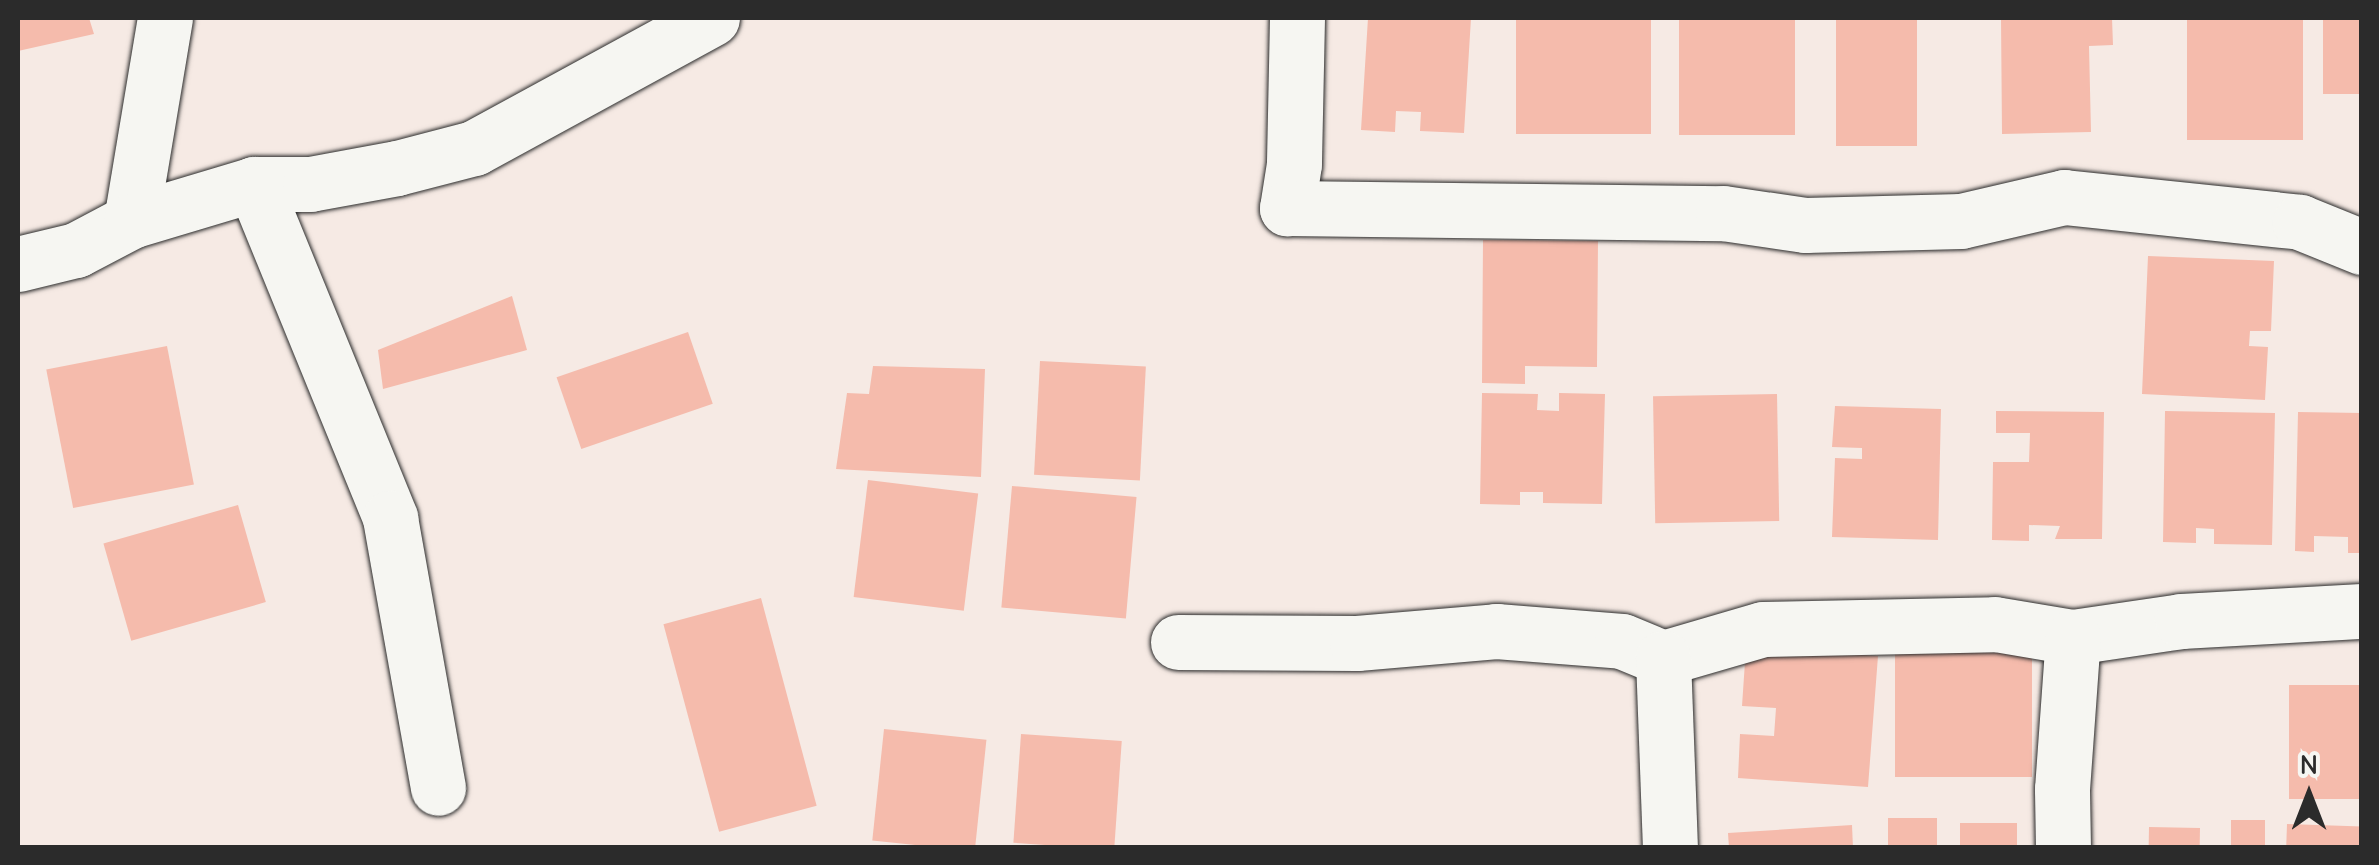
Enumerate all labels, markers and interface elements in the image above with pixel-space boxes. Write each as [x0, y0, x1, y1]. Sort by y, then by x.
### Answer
north arrow [2259, 745, 2359, 845]
text: N [2300, 749, 2318, 781]

